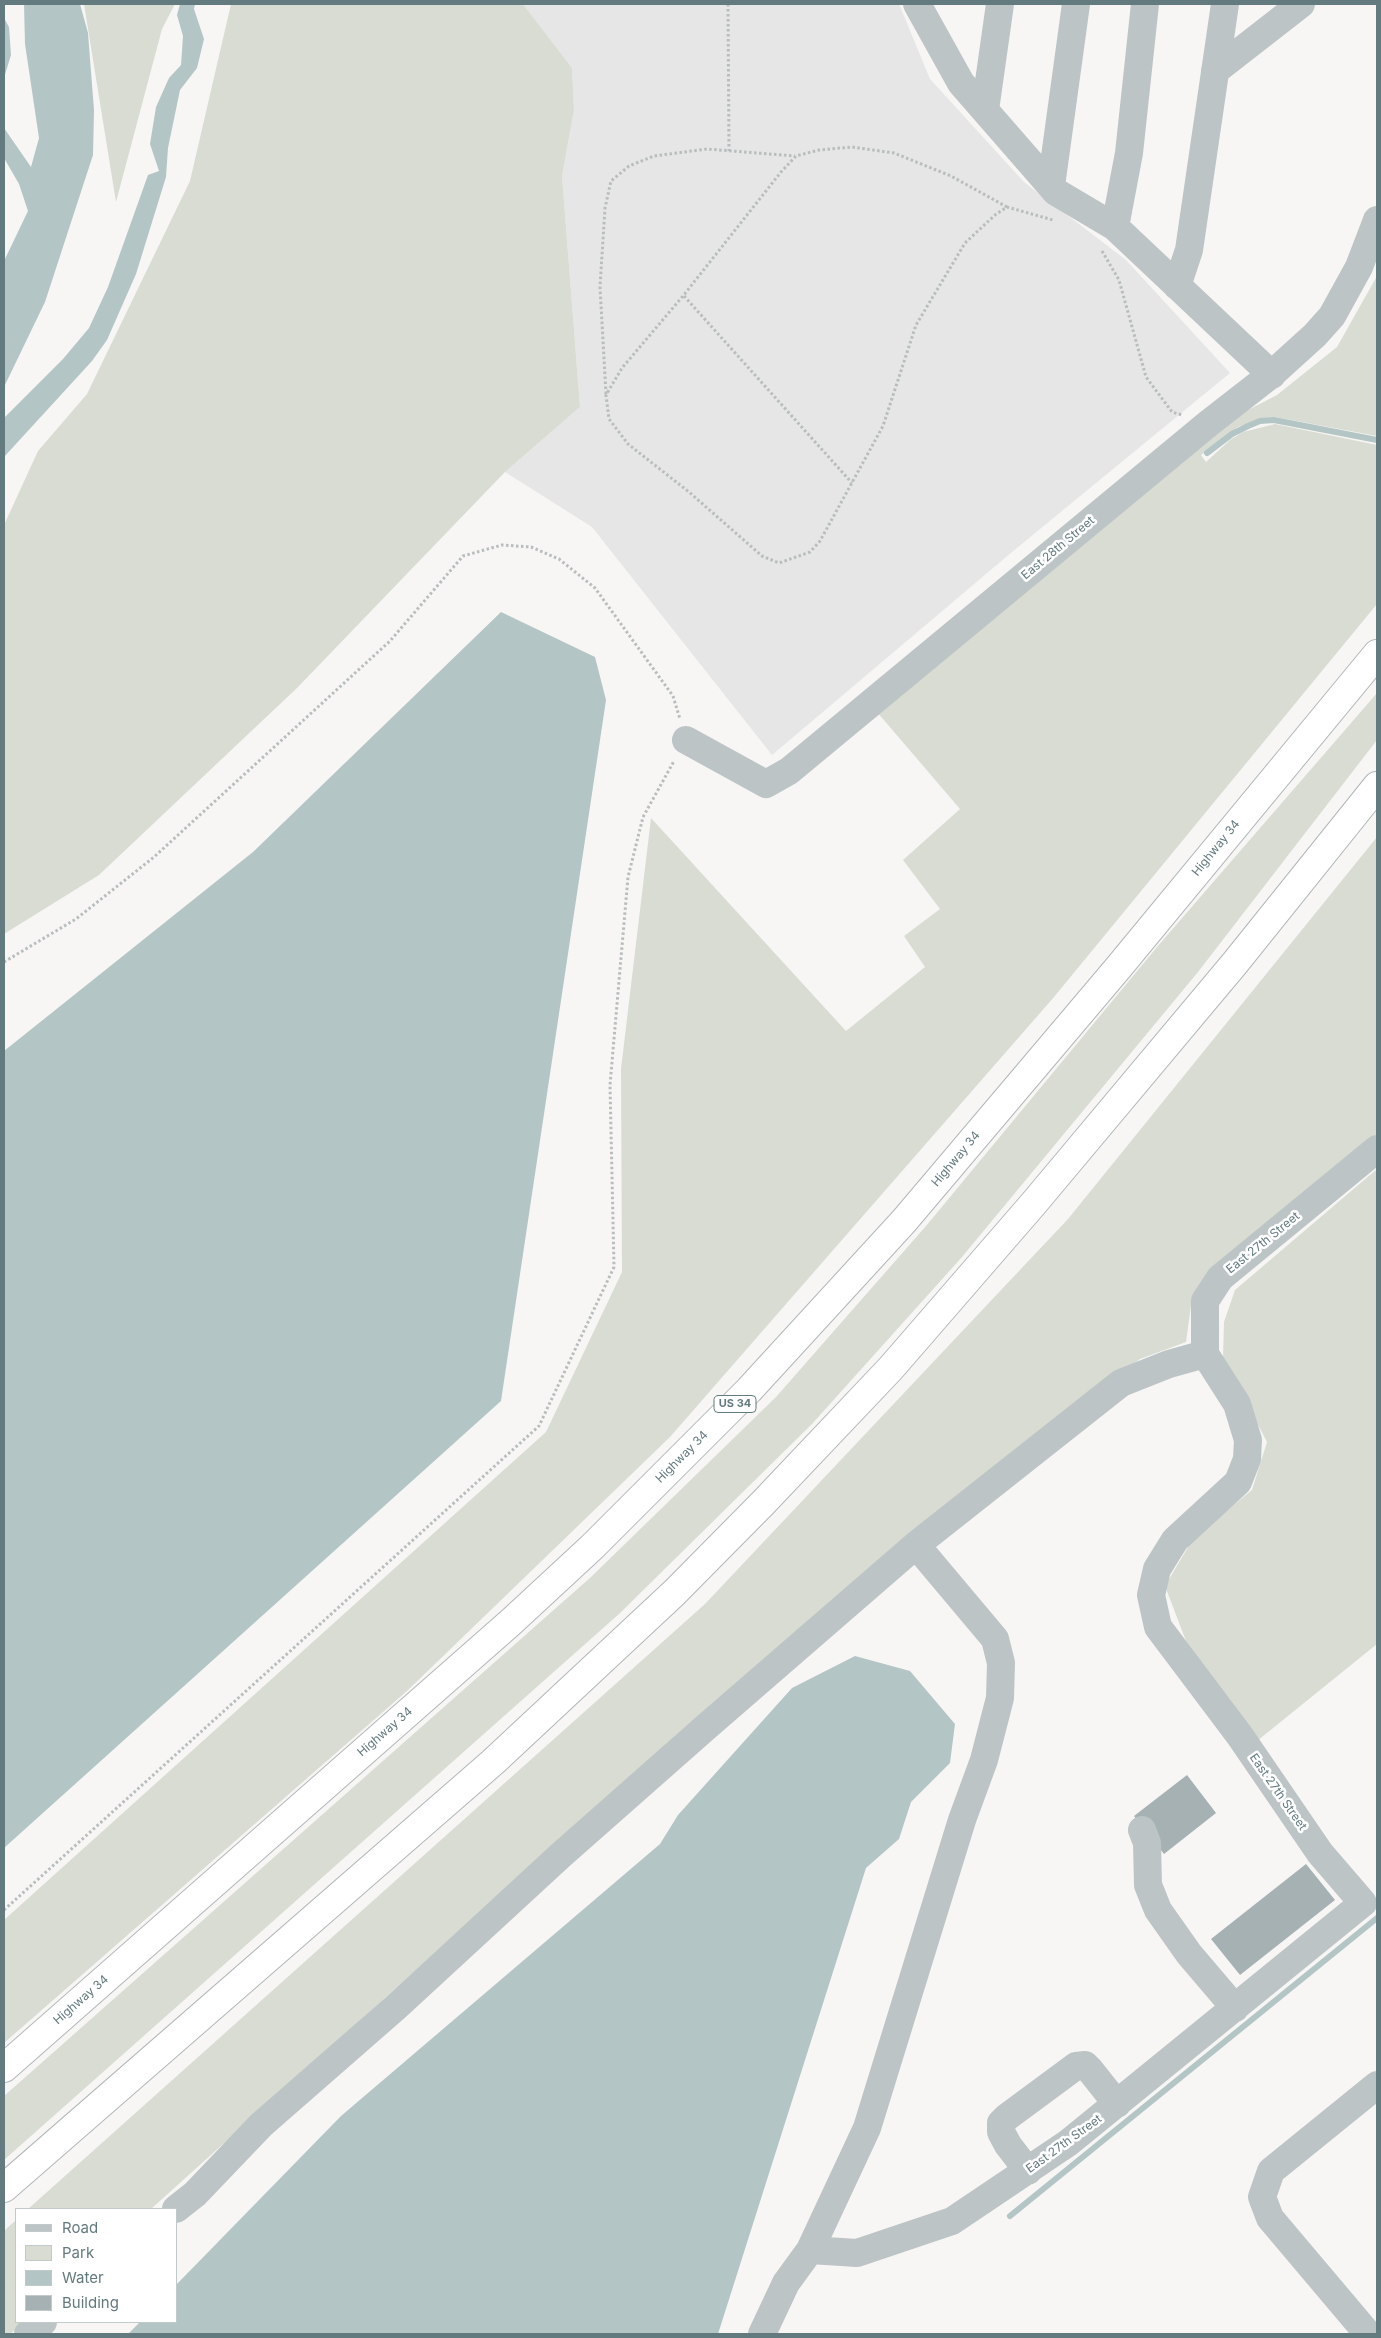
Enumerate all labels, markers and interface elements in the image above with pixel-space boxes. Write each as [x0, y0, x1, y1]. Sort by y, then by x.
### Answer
street label: East 28th Street [1019, 513, 1097, 583]
street label: Highway 34 [1189, 817, 1243, 879]
street label: Highway 34 [929, 1128, 983, 1190]
street label: East 27th Street [1224, 1209, 1302, 1277]
road number: US 34 [714, 1396, 756, 1412]
street label: Highway 34 [653, 1428, 711, 1486]
street label: Highway 34 [355, 1704, 415, 1760]
street label: East 27th Street [1246, 1751, 1310, 1833]
street label: Highway 34 [51, 1972, 111, 2028]
street label: East 27th Street [1023, 2112, 1105, 2176]
legend [15, 2208, 178, 2323]
text: Road [62, 2218, 98, 2237]
text: Park [62, 2243, 94, 2262]
text: Water [62, 2268, 104, 2287]
text: Building [62, 2293, 119, 2312]

